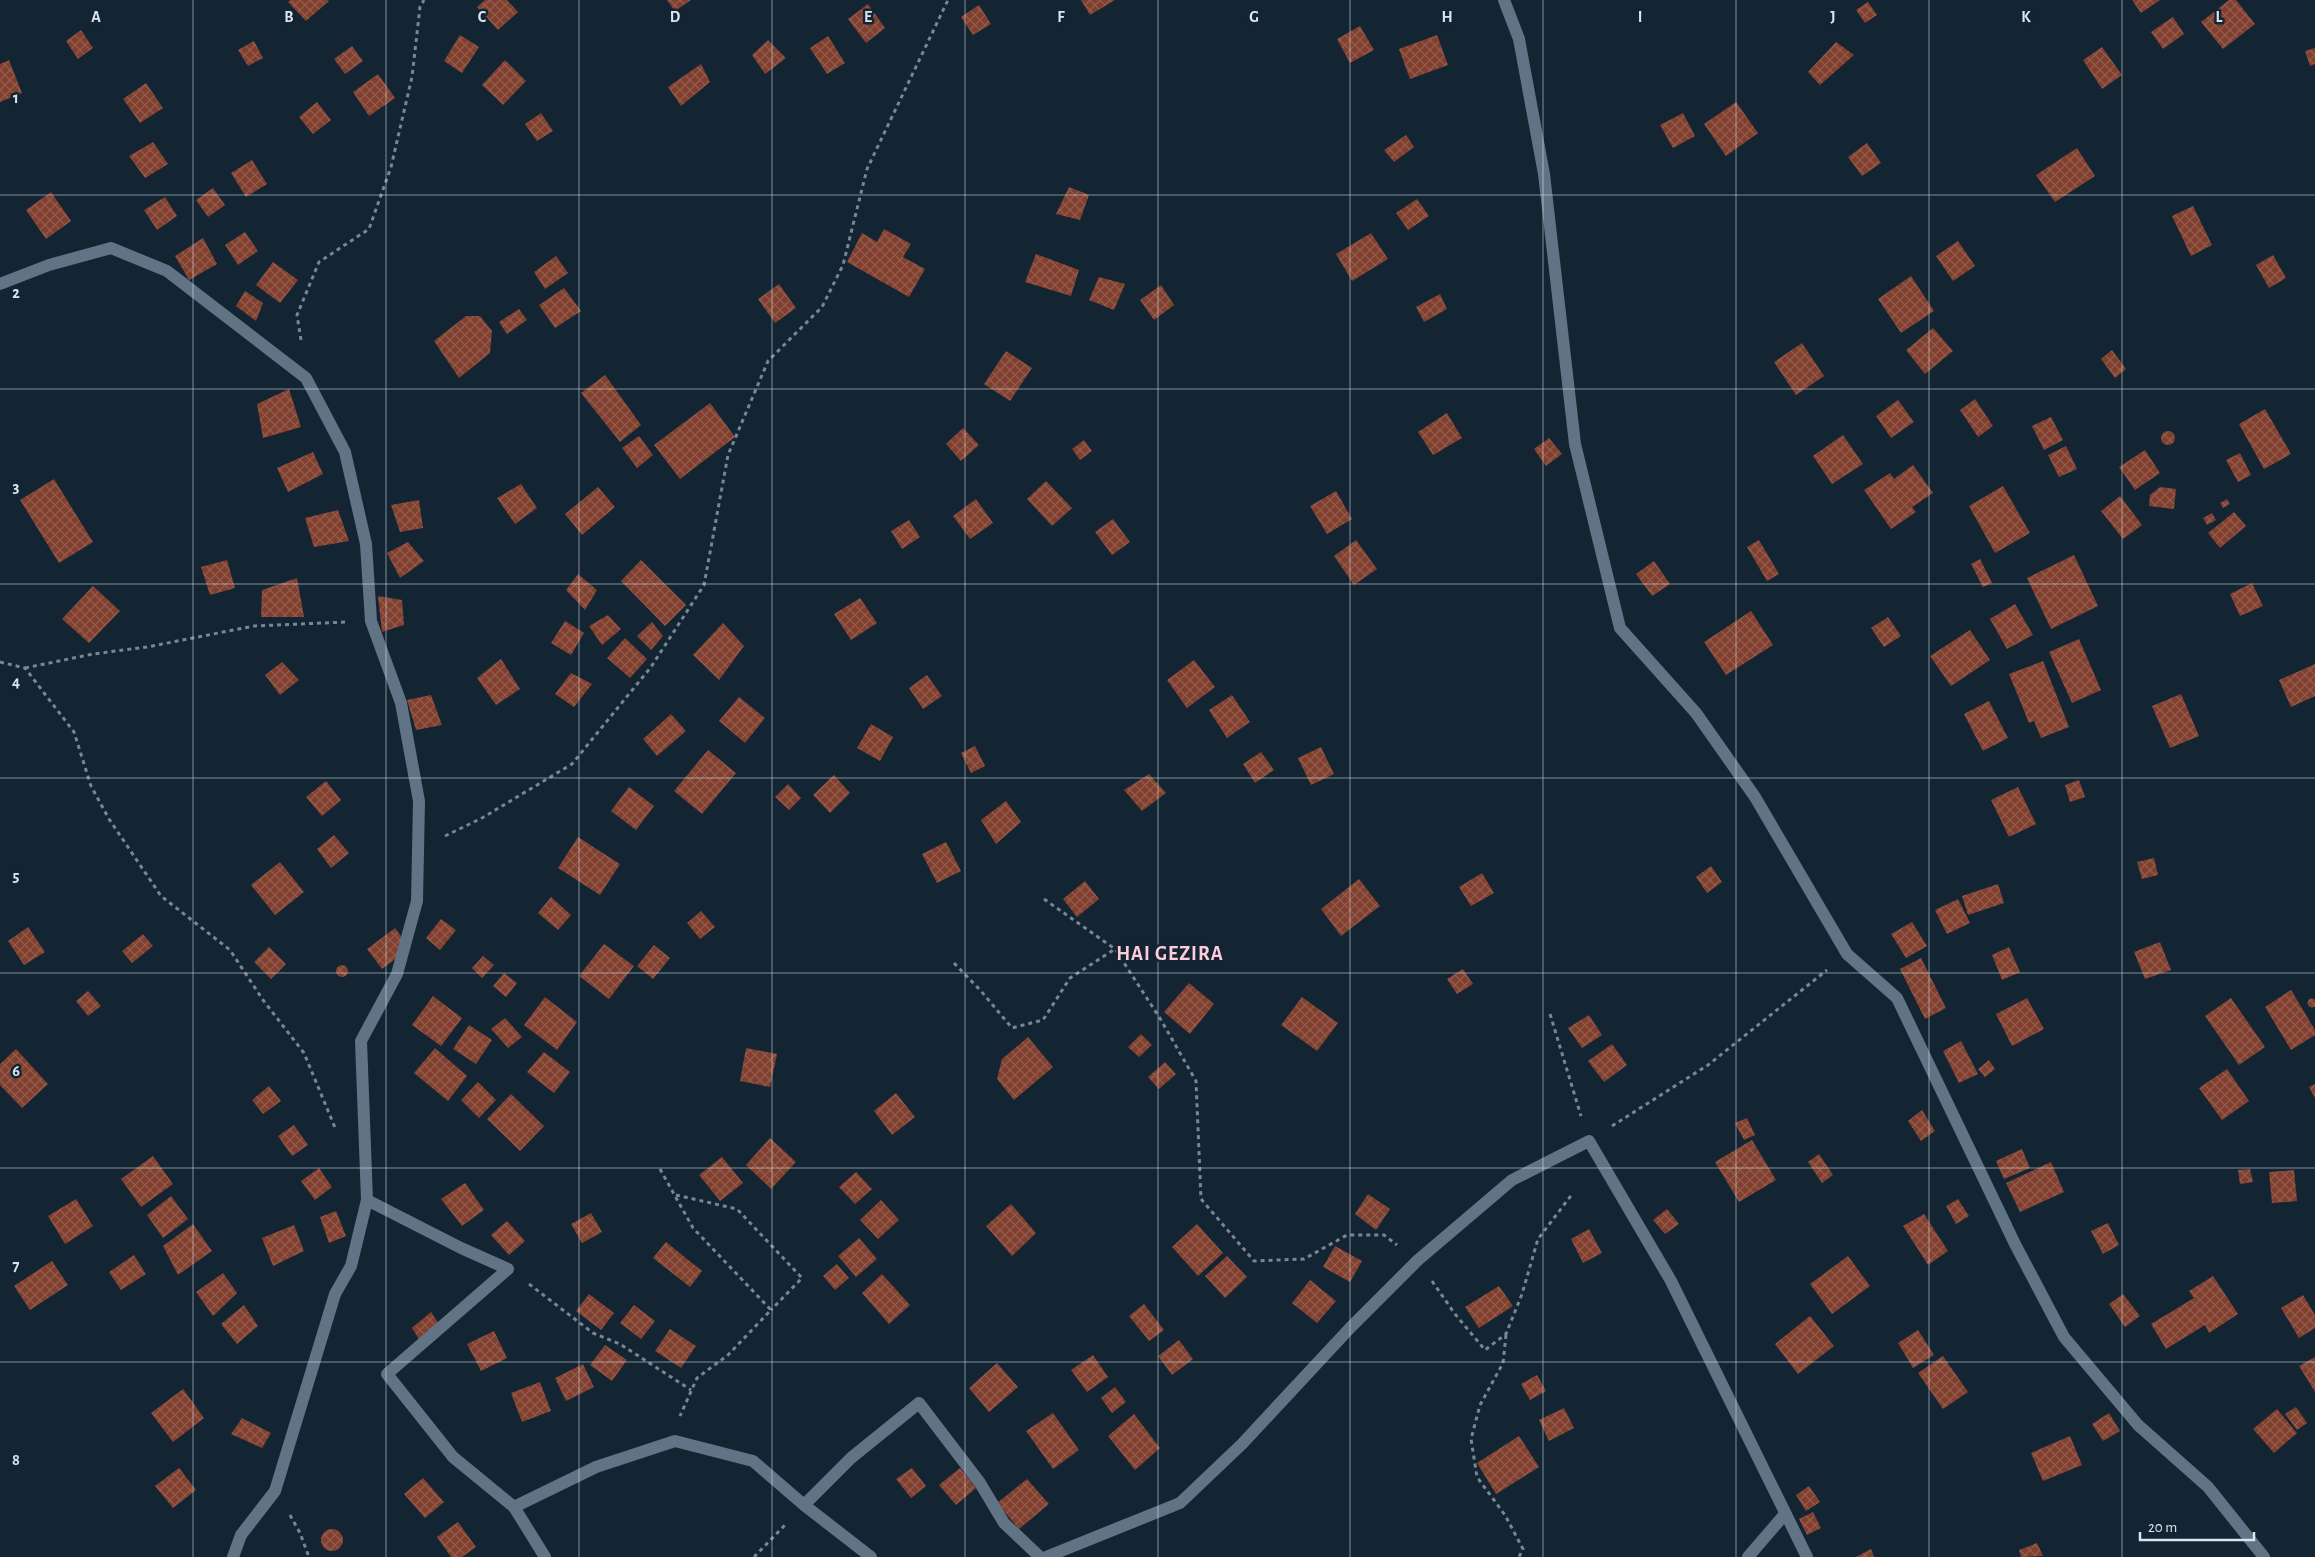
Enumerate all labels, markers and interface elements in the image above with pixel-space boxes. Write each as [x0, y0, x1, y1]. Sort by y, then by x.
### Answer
text: A [91, 9, 101, 25]
text: B [284, 9, 294, 25]
text: C [478, 9, 487, 25]
text: D [670, 9, 681, 25]
text: E [864, 9, 872, 25]
text: F [1057, 9, 1065, 25]
text: G [1249, 9, 1259, 25]
text: H [1441, 9, 1453, 25]
text: I [1638, 9, 1642, 25]
text: J [1830, 9, 1836, 25]
text: K [2021, 9, 2031, 25]
text: L [2216, 9, 2223, 25]
text: 1 [13, 90, 19, 106]
text: 2 [12, 285, 20, 301]
text: 3 [13, 479, 20, 495]
text: 4 [12, 674, 20, 690]
text: 5 [13, 868, 20, 884]
district label: HAI GEZIRA [1116, 944, 1224, 964]
text: 6 [12, 1063, 20, 1079]
text: 7 [13, 1258, 20, 1274]
text: 8 [12, 1452, 20, 1468]
scale bar [2140, 1510, 2254, 1542]
text: 20 m [2148, 1520, 2177, 1535]

